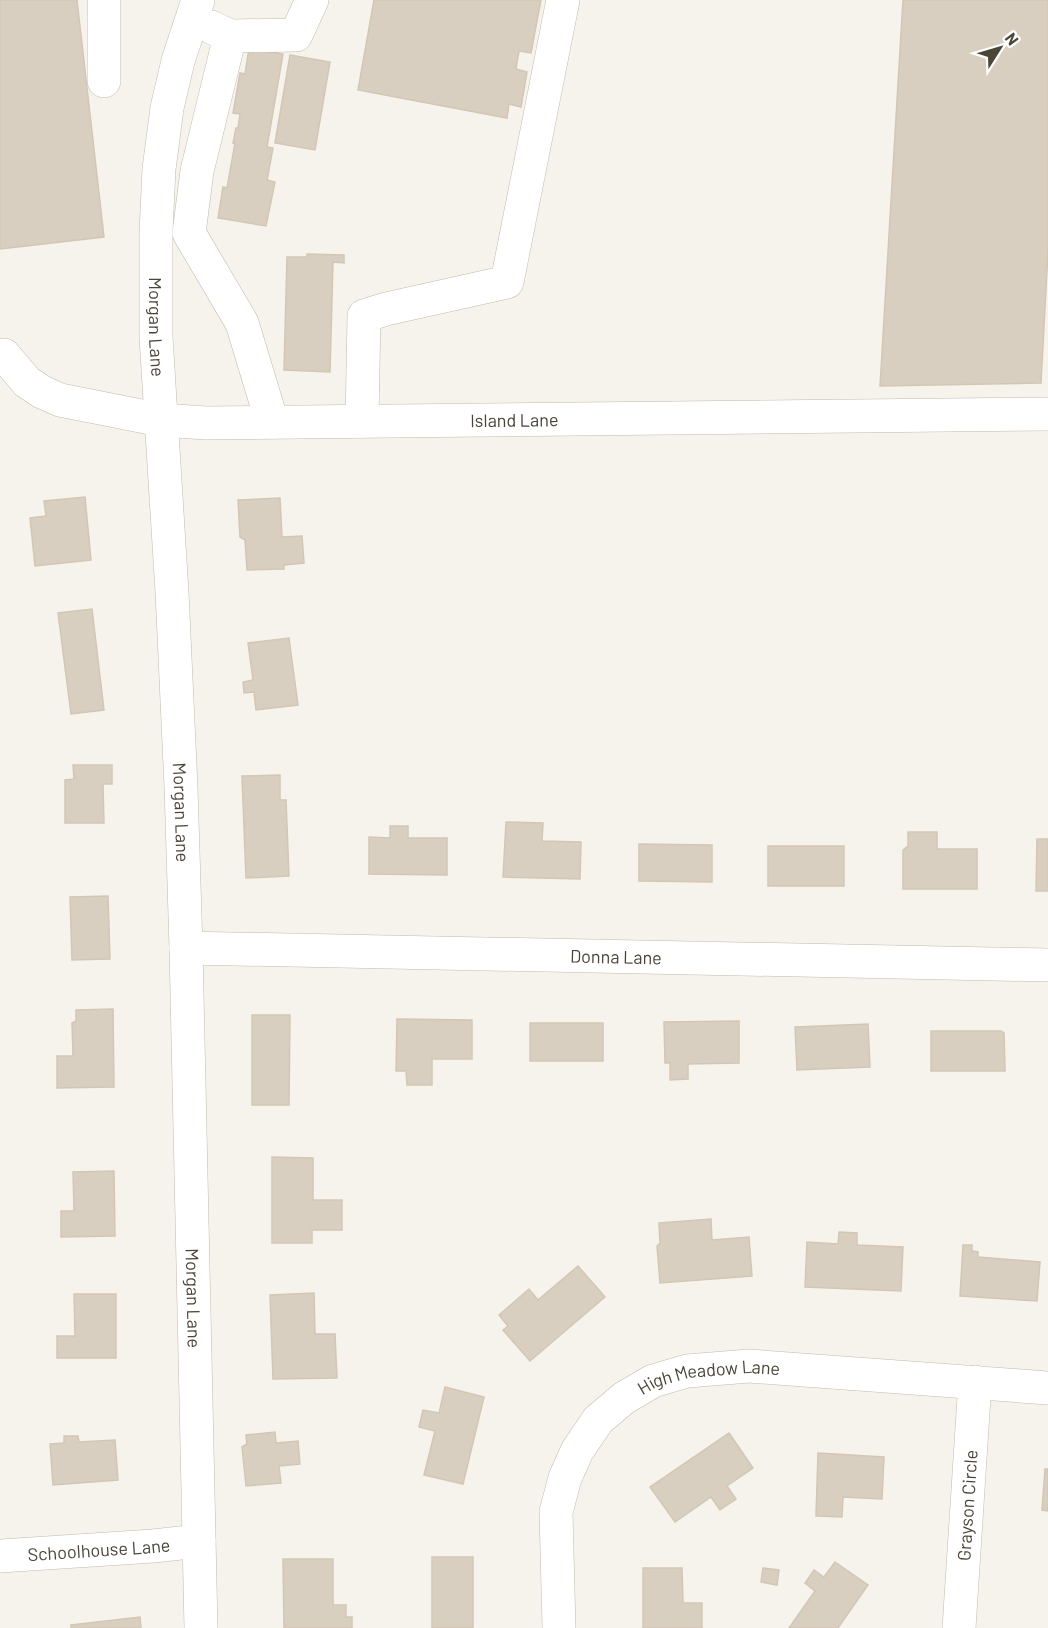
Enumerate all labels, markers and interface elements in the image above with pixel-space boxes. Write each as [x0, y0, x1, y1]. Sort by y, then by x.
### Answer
north arrow [970, 18, 1030, 78]
text: N [1002, 29, 1023, 49]
street label: Morgan Lane [145, 277, 169, 377]
street label: Island Lane [470, 408, 559, 431]
street label: Morgan Lane [169, 762, 194, 862]
street label: Donna Lane [570, 945, 662, 968]
street label: Morgan Lane [182, 1248, 206, 1348]
street label: High Meadow Lane [633, 1355, 781, 1399]
street label: Grayson Circle [952, 1449, 982, 1562]
street label: Schoolhouse Lane [27, 1533, 171, 1565]

